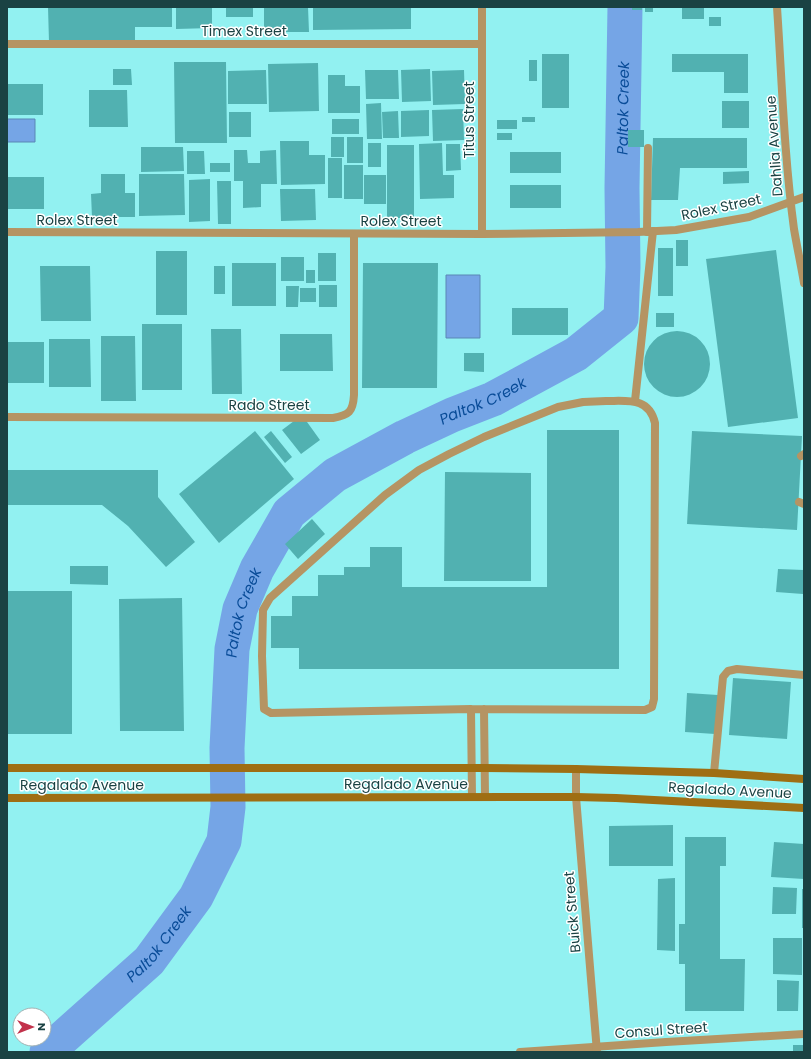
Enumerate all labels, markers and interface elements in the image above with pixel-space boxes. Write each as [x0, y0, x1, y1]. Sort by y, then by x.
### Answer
street label: Timex Street [201, 21, 287, 41]
water label: Paltok Creek [612, 60, 634, 155]
street label: Titus Street [459, 81, 479, 159]
street label: Dahlia Avenue [760, 95, 787, 197]
street label: Rolex Street [679, 189, 763, 225]
street label: Rolex Street [36, 210, 118, 230]
street label: Rolex Street [360, 211, 442, 231]
water label: Paltok Creek [436, 371, 531, 429]
street label: Rado Street [228, 395, 310, 415]
water label: Paltok Creek [221, 563, 267, 658]
street label: Regalado Avenue [344, 774, 468, 794]
street label: Regalado Avenue [20, 775, 144, 795]
street label: Regalado Avenue [668, 777, 793, 803]
street label: Buick Street [558, 871, 586, 953]
water label: Paltok Creek [121, 900, 197, 987]
north arrow [12, 1007, 52, 1047]
street label: Consul Street [614, 1017, 708, 1043]
text: N [34, 1023, 50, 1031]

